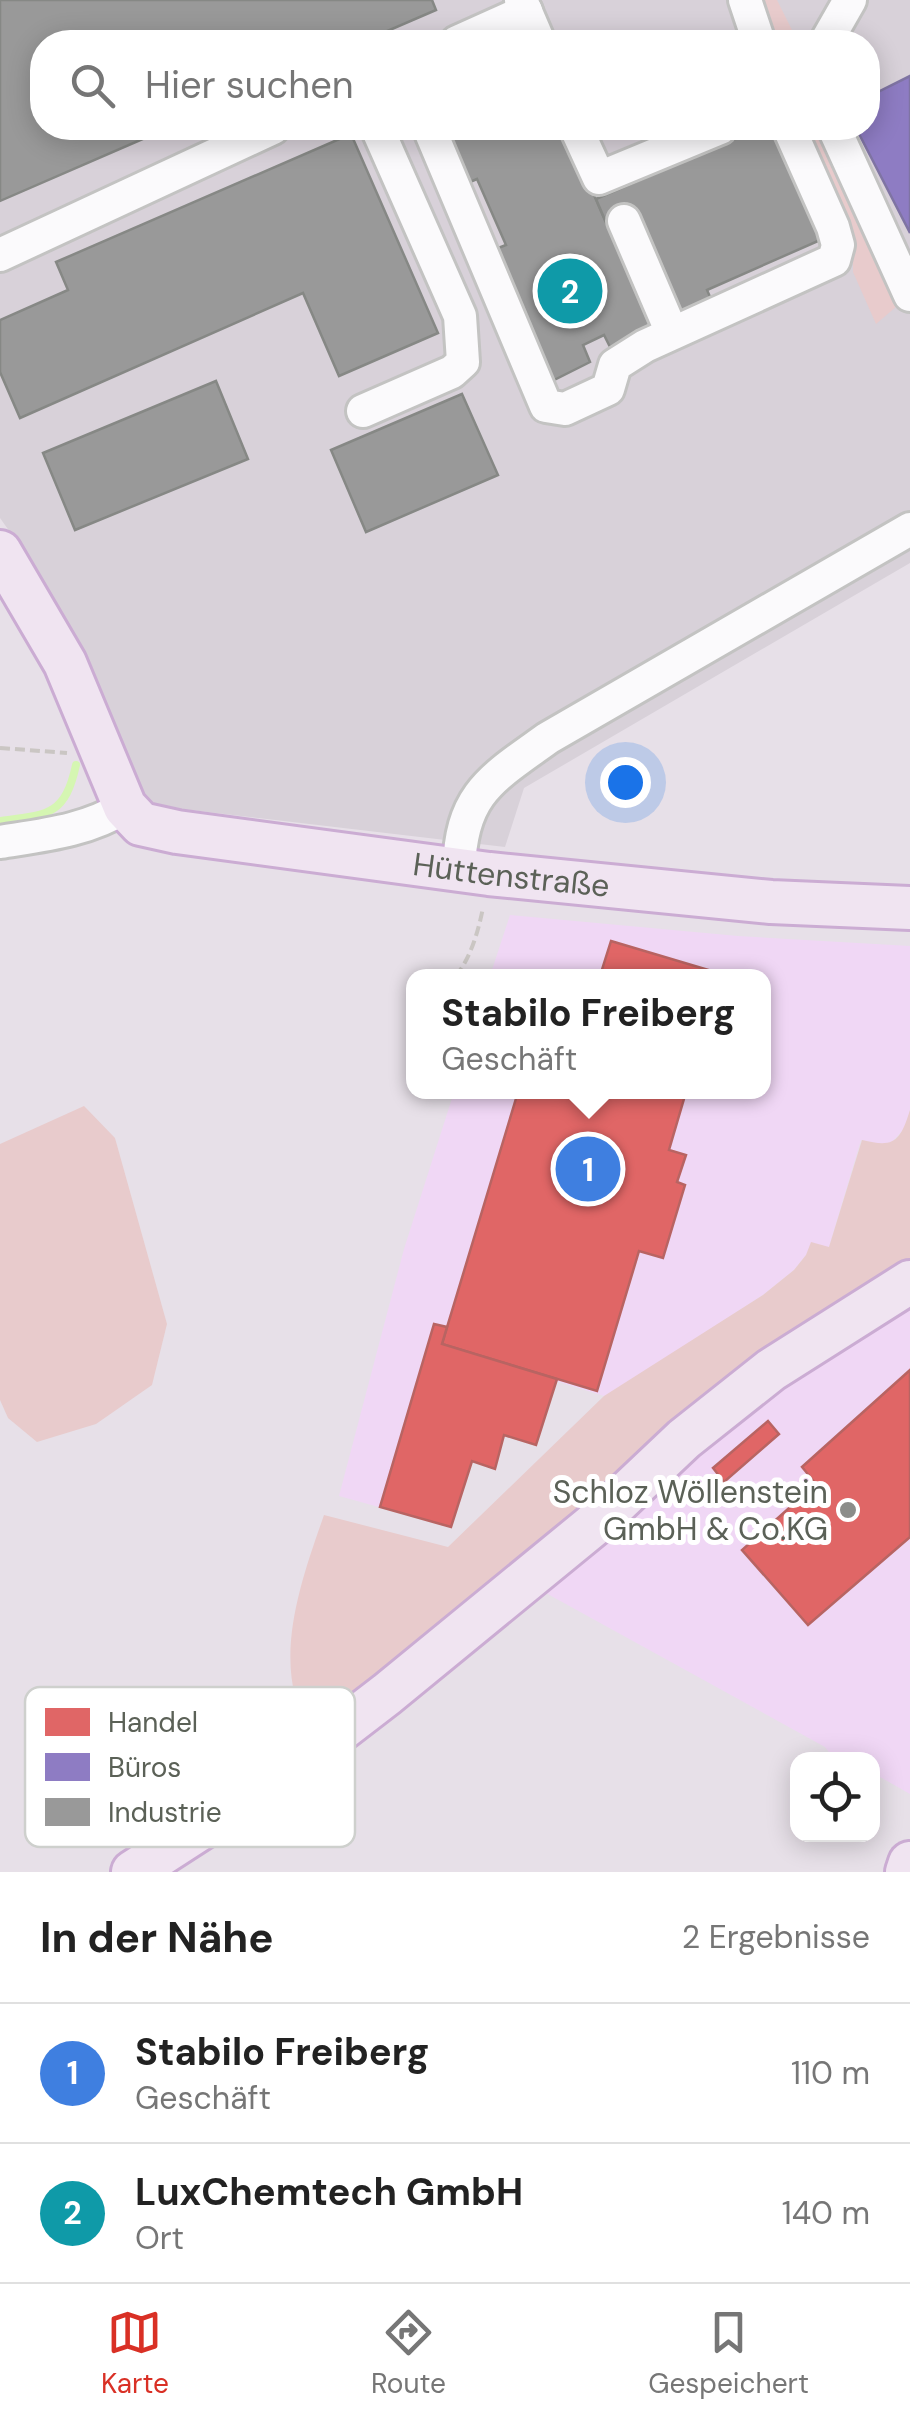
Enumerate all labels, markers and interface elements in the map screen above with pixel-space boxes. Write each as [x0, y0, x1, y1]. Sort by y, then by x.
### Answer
search box [30, 30, 880, 140]
icon: search [65, 58, 120, 113]
text: Hier suchen [145, 60, 354, 110]
pin: 2 [538, 254, 602, 328]
your location [600, 757, 651, 808]
street label: Hüttenstraße [410, 843, 612, 907]
popup [406, 969, 771, 1099]
text: Stabilo Freiberg [441, 988, 736, 1038]
text: Geschäft [441, 1038, 577, 1080]
pin: 1 [556, 1132, 620, 1206]
place label: Schloz Wöllenstein GmbH & Co.KG [553, 1471, 828, 1550]
marker: Schloz Wöllenstein GmbH & Co.KG [837, 1499, 859, 1521]
legend [25, 1687, 355, 1847]
text: Handel [108, 1704, 198, 1741]
text: Büros [108, 1749, 181, 1786]
map controls [790, 1752, 880, 1842]
button: locate [790, 1752, 880, 1842]
text: Industrie [108, 1794, 222, 1831]
text: In der Nähe [40, 1910, 274, 1965]
text: 2 Ergebnisse [682, 1916, 870, 1958]
text: Stabilo Freiberg [135, 2027, 429, 2077]
text: 1 [67, 2052, 78, 2094]
text: 110 m [791, 2052, 870, 2094]
text: Geschäft [135, 2077, 271, 2119]
text: LuxChemtech GmbH [135, 2167, 523, 2217]
text: 2 [63, 2192, 82, 2234]
text: 140 m [782, 2192, 870, 2234]
text: Ort [135, 2217, 184, 2259]
tab: Karte [101, 2305, 169, 2402]
tab: Route [371, 2305, 446, 2402]
tab: Gespeichert [648, 2305, 809, 2402]

